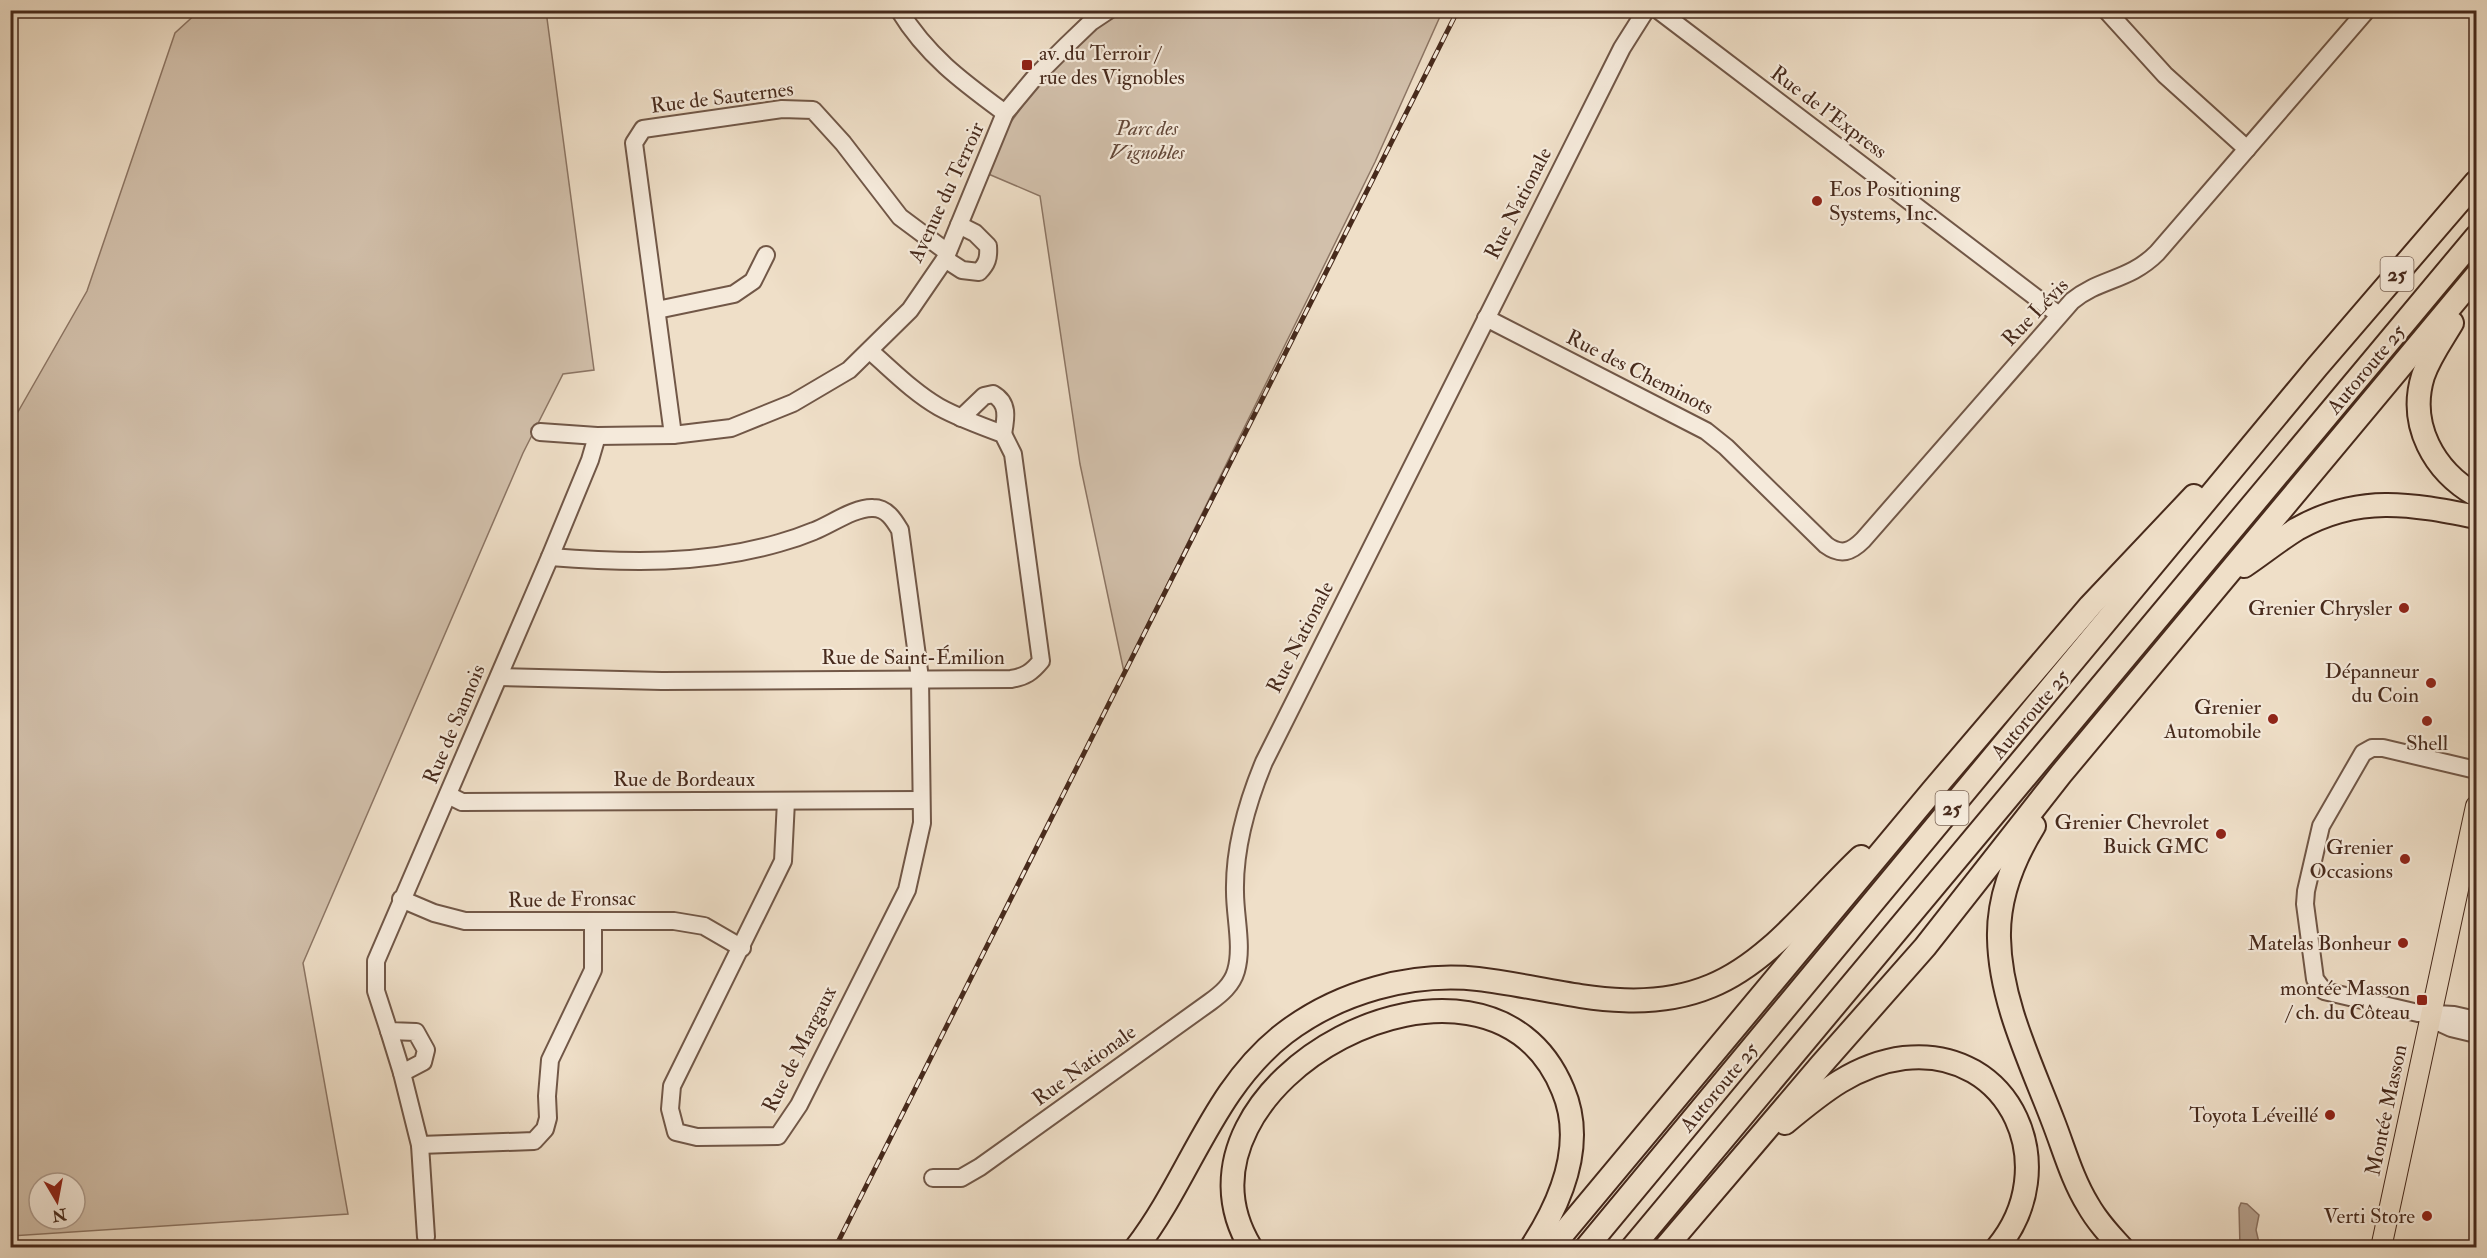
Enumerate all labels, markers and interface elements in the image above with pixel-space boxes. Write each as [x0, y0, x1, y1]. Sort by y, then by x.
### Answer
place label: av. du Terroir / rue des Vignobles [1039, 40, 1185, 91]
marker: av. du Terroir / rue des Vignobles [1020, 58, 1034, 72]
street label: Rue de l'Express [1765, 60, 1892, 165]
street label: Rue de Sauternes [649, 75, 795, 120]
park label: Parc des Vignobles [1109, 115, 1186, 166]
street label: Avenue du Terroir [902, 118, 991, 268]
street label: Rue Nationale [1479, 143, 1558, 264]
place label: Eos Positioning Systems, Inc. [1829, 176, 1961, 227]
marker: Eos Positioning Systems, Inc. [1810, 194, 1824, 208]
road number: 25 [2380, 257, 2414, 291]
street label: Rue Lévis [1996, 272, 2074, 352]
street label: Autoroute 25 [2320, 318, 2412, 421]
street label: Rue des Cheminots [1562, 324, 1718, 421]
street label: Rue Nationale [1261, 577, 1340, 698]
place label: Grenier Chrysler [2248, 595, 2392, 622]
marker: Grenier Chrysler [2397, 601, 2411, 615]
street label: Rue de Saint-Émilion [821, 644, 1005, 671]
place label: Dépanneur du Coin [2325, 658, 2419, 709]
street label: Rue de Sannois [417, 660, 492, 788]
street label: Autoroute 25 [1984, 663, 2076, 766]
marker: Dépanneur du Coin [2424, 676, 2438, 690]
place label: Grenier Automobile [2163, 694, 2261, 745]
marker: Grenier Automobile [2266, 712, 2280, 726]
marker: Shell [2420, 714, 2434, 728]
place label: Shell [2406, 730, 2449, 757]
street label: Rue de Bordeaux [613, 766, 756, 793]
road number: 25 [1936, 791, 1968, 825]
place label: Grenier Chevrolet Buick GMC [2055, 809, 2209, 860]
marker: Grenier Chevrolet Buick GMC [2214, 827, 2228, 841]
place label: Grenier Occasions [2310, 834, 2393, 885]
marker: Grenier Occasions [2398, 852, 2412, 866]
street label: Rue de Fronsac [508, 885, 637, 914]
place label: Matelas Bonheur [2248, 930, 2391, 957]
marker: Matelas Bonheur [2396, 936, 2410, 950]
place label: montée Masson / ch. du Côteau [2280, 975, 2410, 1026]
street label: Rue de Margaux [756, 981, 843, 1117]
marker: montée Masson / ch. du Côteau [2415, 993, 2429, 1007]
street label: Rue Nationale [1027, 1019, 1142, 1112]
street label: Autoroute 25 [1673, 1036, 1765, 1139]
street label: Montée Masson [2359, 1042, 2414, 1178]
place label: Toyota Léveillé [2189, 1102, 2318, 1129]
marker: Toyota Léveillé [2323, 1108, 2337, 1122]
north arrow [27, 1171, 87, 1231]
place label: Verti Store [2323, 1203, 2415, 1230]
text: N [50, 1204, 69, 1226]
marker: Verti Store [2420, 1209, 2434, 1223]

